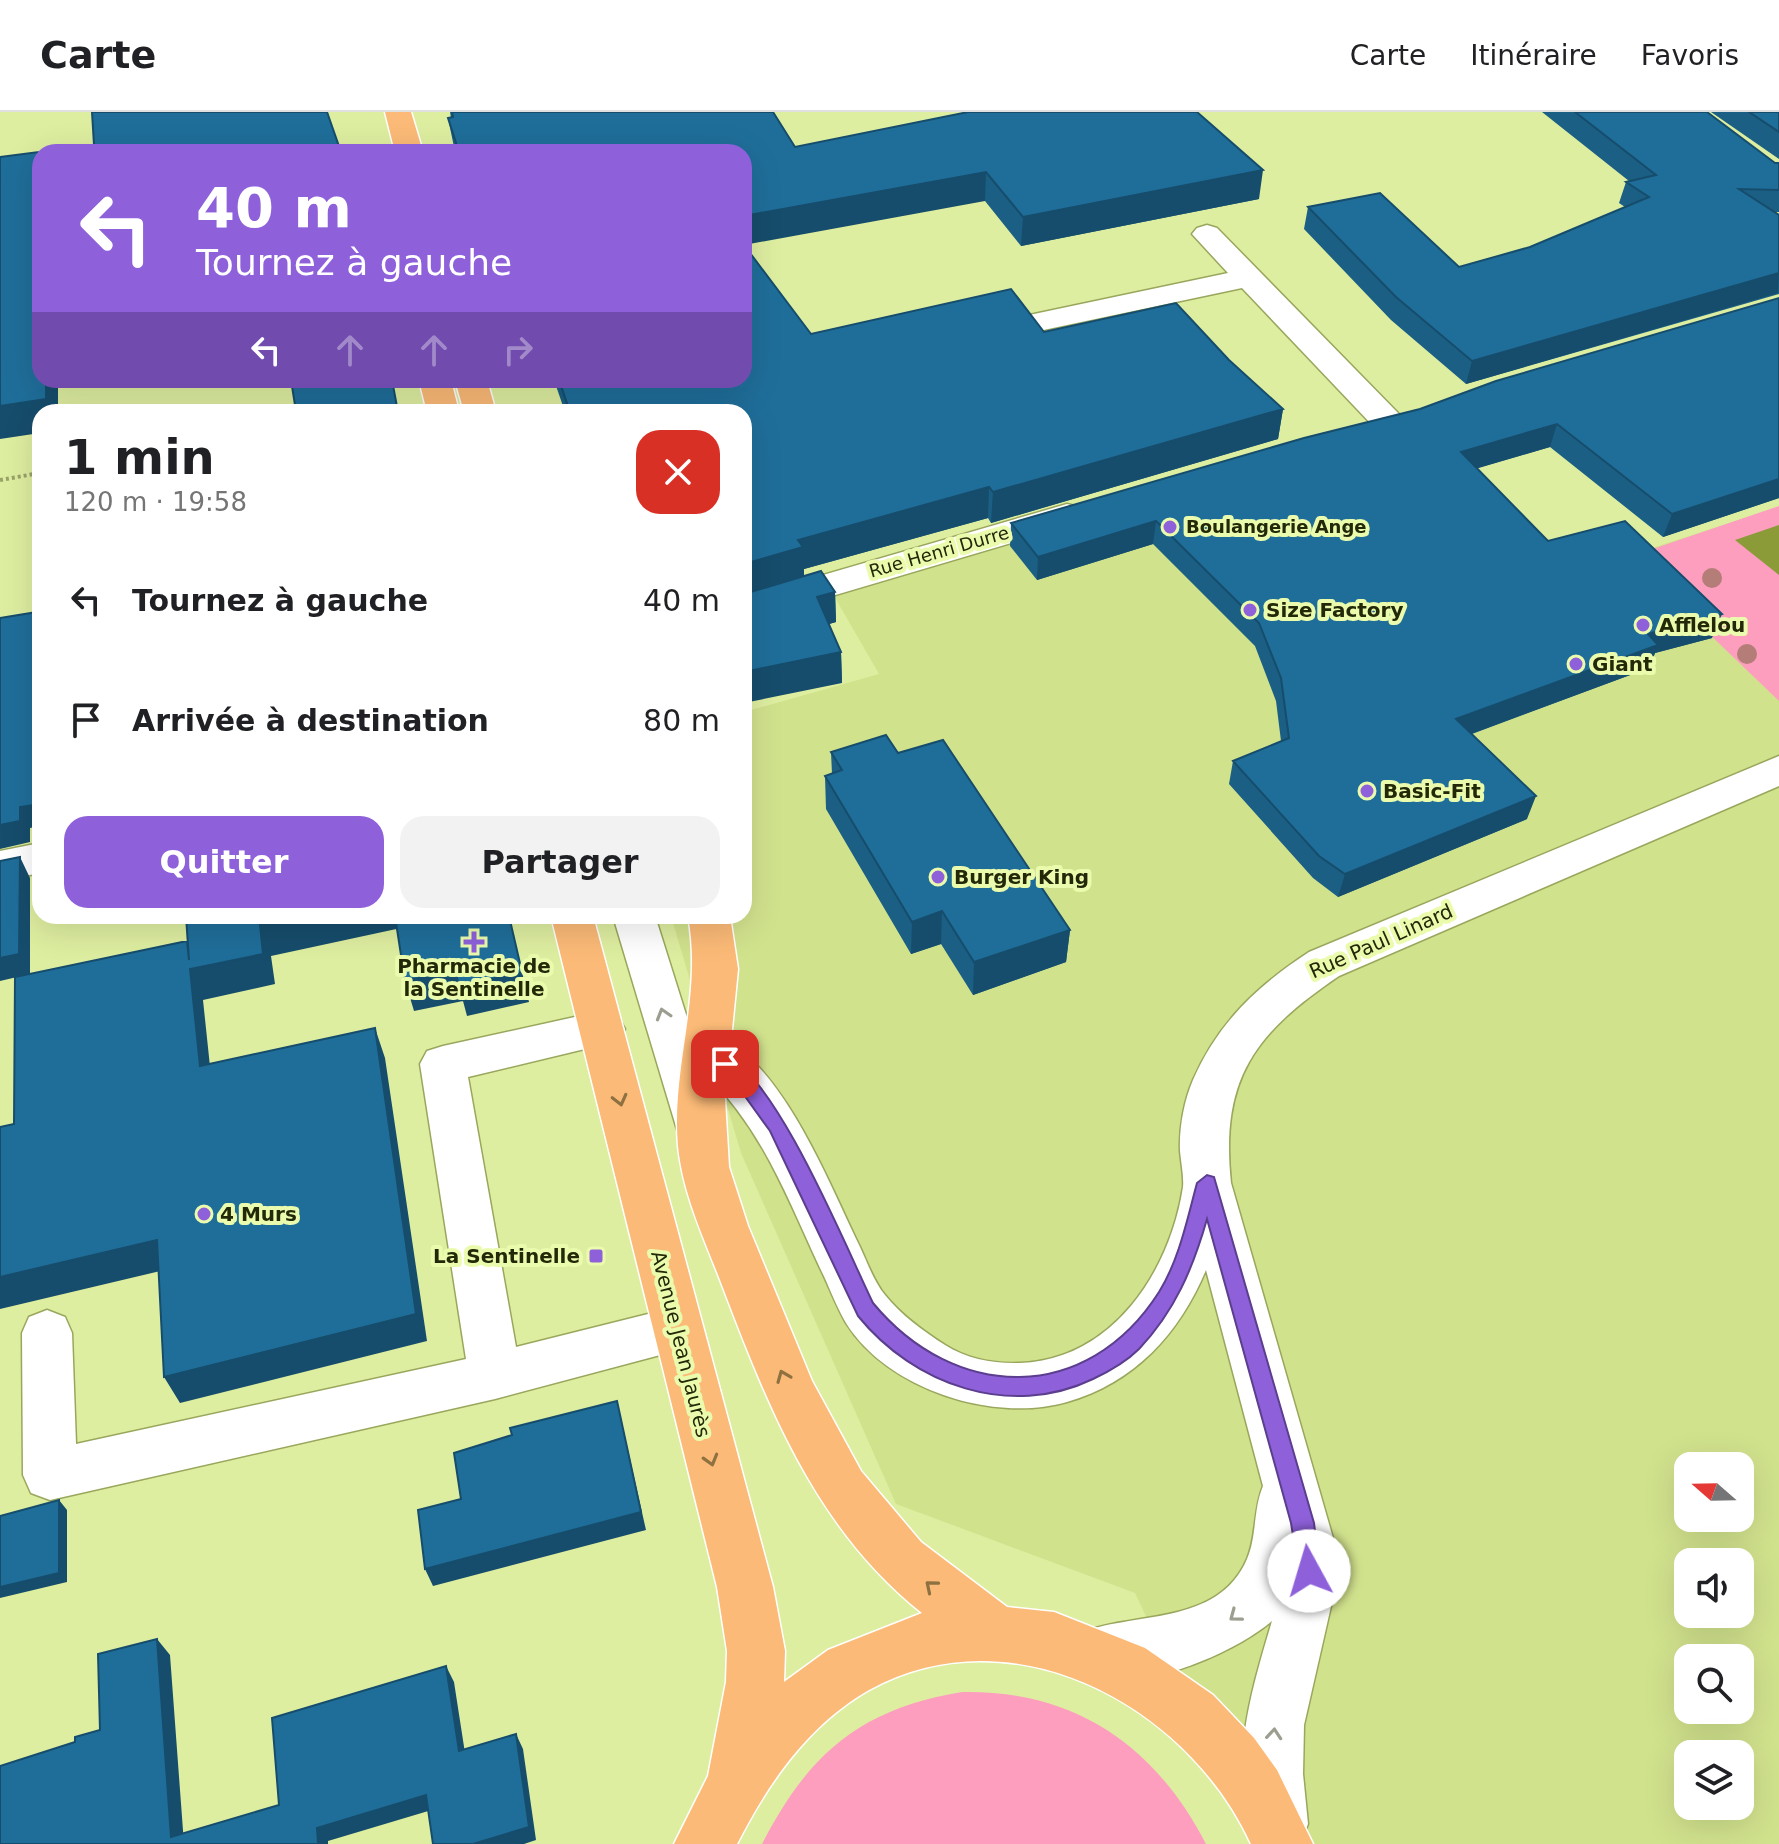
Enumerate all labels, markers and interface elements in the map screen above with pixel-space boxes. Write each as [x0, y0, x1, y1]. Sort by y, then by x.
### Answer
text: Carte [40, 33, 156, 77]
text: Carte [1350, 39, 1426, 72]
text: Itinéraire [1470, 39, 1597, 72]
text: Favoris [1641, 39, 1739, 72]
text: 40 m [196, 175, 352, 240]
icon: left [64, 176, 168, 280]
text: Tournez à gauche [196, 242, 512, 283]
icon: left [244, 328, 288, 372]
icon: ahead [328, 328, 372, 372]
icon: ahead [412, 328, 456, 372]
icon: right [496, 328, 540, 372]
text: 1 min [64, 429, 215, 485]
button: close [636, 430, 720, 514]
text: 120 m · 19:58 [64, 487, 247, 517]
place label: Boulangerie Ange [1186, 516, 1366, 537]
marker: Boulangerie Ange [1161, 518, 1179, 536]
street label: Rue Henri Durre [867, 522, 1011, 582]
icon: left [64, 578, 108, 622]
text: Tournez à gauche [132, 583, 428, 618]
text: 40 m [643, 583, 720, 618]
place label: Size Factory [1266, 598, 1403, 622]
marker: Size Factory [1241, 601, 1259, 619]
place label: Afflelou [1659, 613, 1745, 637]
marker: Afflelou [1634, 616, 1652, 634]
place label: Giant [1592, 652, 1653, 676]
marker: Giant [1567, 655, 1585, 673]
icon: arrive [64, 698, 108, 742]
text: Arrivée à destination [132, 703, 489, 738]
text: 80 m [643, 703, 720, 738]
place label: Basic-Fit [1383, 779, 1481, 803]
marker: Basic-Fit [1358, 782, 1376, 800]
button: Quitter [64, 816, 384, 908]
button: Partager [400, 816, 720, 908]
place label: Burger King [954, 865, 1089, 889]
marker: Burger King [929, 868, 947, 886]
street label: Rue Paul Linard [1306, 899, 1456, 983]
marker: Pharmacie de la Sentinelle [465, 933, 483, 951]
place label: Pharmacie de la Sentinelle [397, 954, 551, 1001]
one-way arrow [656, 1008, 672, 1022]
pin [691, 1030, 759, 1098]
icon: arrive [703, 1042, 747, 1086]
one-way arrow [610, 1093, 627, 1106]
place label: 4 Murs [220, 1202, 297, 1226]
marker: 4 Murs [195, 1205, 213, 1223]
place label: La Sentinelle [433, 1244, 580, 1268]
marker: La Sentinelle [587, 1247, 605, 1265]
street label: Avenue Jean Jaurès [646, 1248, 716, 1440]
one-way arrow [776, 1370, 793, 1384]
north arrow [1674, 1452, 1754, 1532]
map controls [1674, 1452, 1754, 1820]
one-way arrow [702, 1453, 718, 1467]
position arrow [1267, 1529, 1351, 1613]
button: sound [1674, 1548, 1754, 1628]
one-way arrow [926, 1581, 941, 1596]
one-way arrow [1229, 1606, 1244, 1621]
button: search [1674, 1644, 1754, 1724]
one-way arrow [1265, 1727, 1282, 1740]
button: layers [1674, 1740, 1754, 1820]

